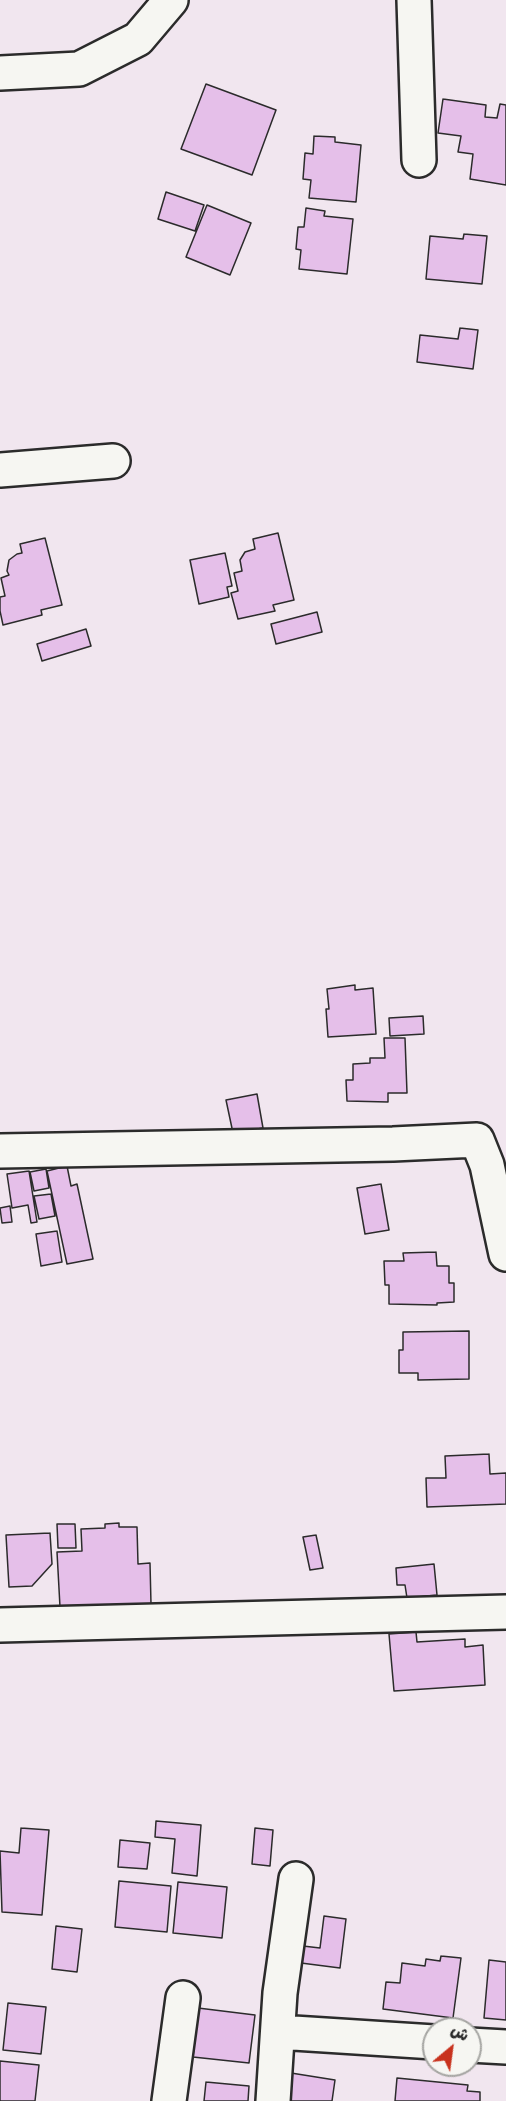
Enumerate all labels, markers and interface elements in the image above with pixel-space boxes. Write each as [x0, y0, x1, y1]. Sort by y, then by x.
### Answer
text: ش [445, 2016, 475, 2050]
north arrow [422, 2017, 482, 2077]

